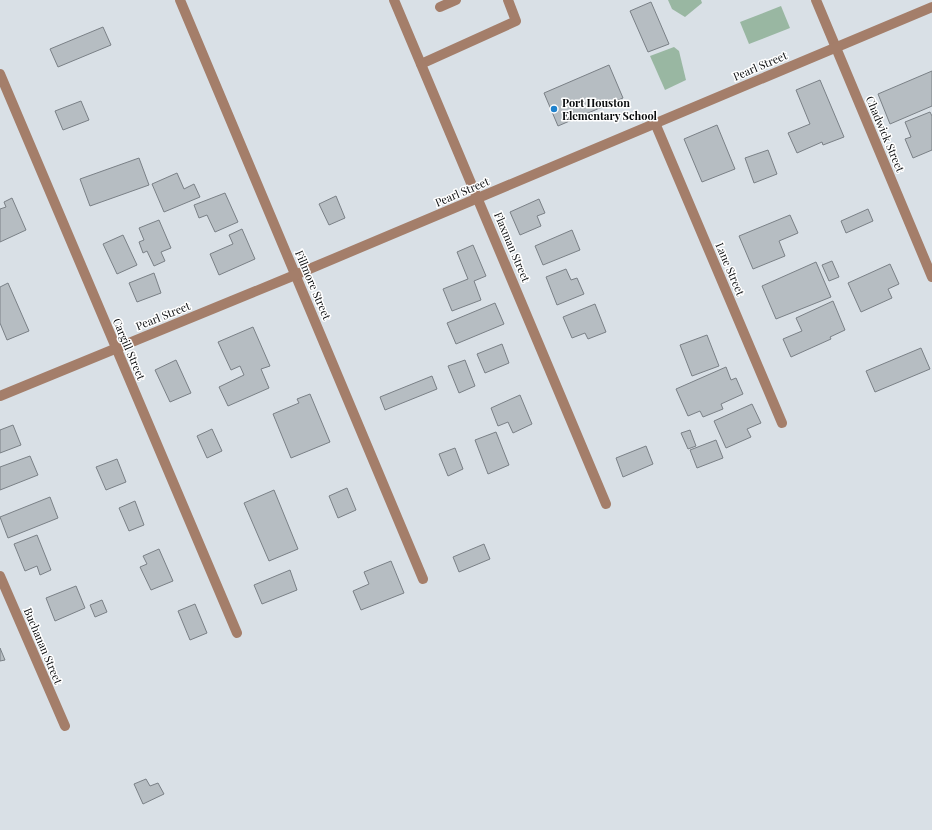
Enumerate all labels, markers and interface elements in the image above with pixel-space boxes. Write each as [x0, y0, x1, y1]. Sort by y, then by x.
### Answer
street label: Pearl Street [730, 47, 789, 84]
street label: Chadwick Street [863, 94, 908, 174]
place label: Port Houston Elementary School [562, 95, 658, 123]
marker: Port Houston Elementary School [549, 104, 559, 114]
street label: Pearl Street [432, 173, 491, 210]
street label: Flaxman Street [491, 210, 534, 284]
street label: Lane Street [713, 240, 748, 298]
street label: Fillmore Street [292, 248, 335, 322]
street label: Pearl Street [133, 298, 192, 333]
street label: Cargill Street [110, 316, 149, 382]
street label: Buchanan Street [21, 605, 66, 686]

